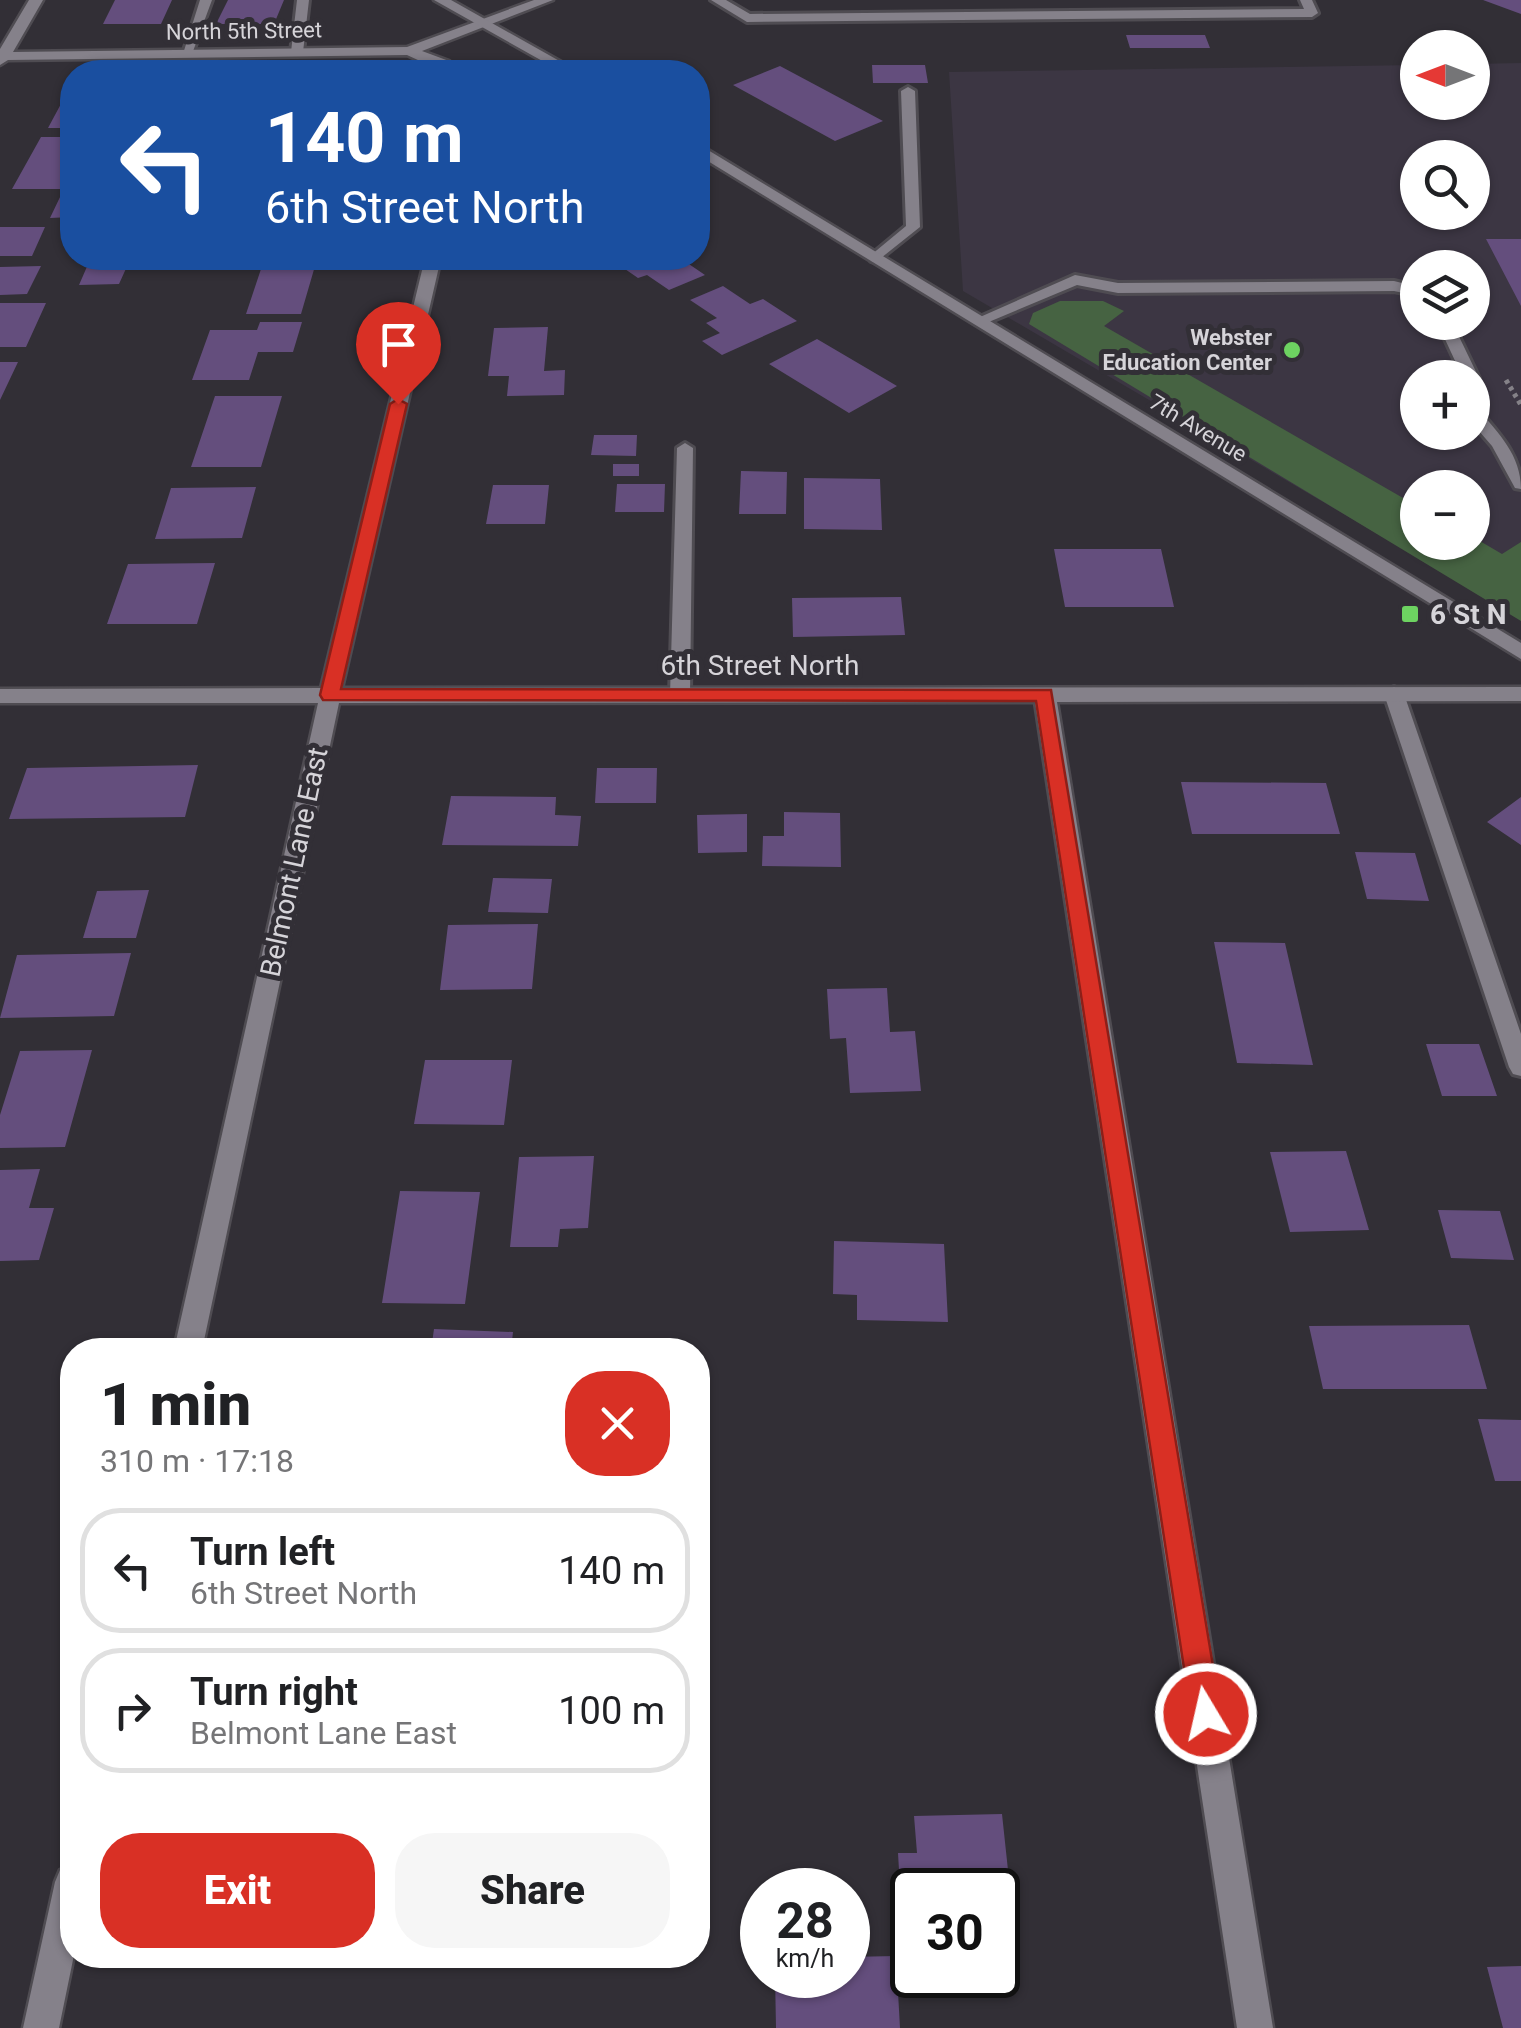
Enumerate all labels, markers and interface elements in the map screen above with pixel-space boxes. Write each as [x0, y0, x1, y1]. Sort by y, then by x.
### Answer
street label: North 5th Street [166, 17, 322, 45]
north arrow [1400, 30, 1490, 120]
map controls [1400, 30, 1490, 560]
text: 140 m [265, 97, 464, 179]
icon: left [100, 100, 230, 230]
button: search [1400, 140, 1490, 230]
text: 6th Street North [265, 181, 584, 234]
button: layers [1400, 250, 1490, 340]
pin [356, 302, 441, 405]
icon: arrive [371, 317, 426, 372]
place label: Webster Education Center [1102, 325, 1272, 375]
marker: Webster Education Center [1281, 339, 1303, 361]
button: + [1400, 360, 1490, 450]
street label: 7th Avenue [1145, 389, 1251, 467]
button: − [1400, 470, 1490, 560]
place label: 6 St N [1430, 598, 1506, 631]
marker: 6 St N [1399, 603, 1421, 625]
street label: 6th Street North [661, 649, 859, 682]
street label: Belmont Lane East [254, 744, 334, 980]
text: 1 min [100, 1369, 251, 1440]
button: close [565, 1371, 670, 1476]
text: 310 m · 17:18 [100, 1442, 294, 1480]
text: Turn left [190, 1530, 335, 1574]
icon: left [105, 1543, 160, 1598]
text: 140 m [558, 1549, 665, 1593]
text: 6th Street North [190, 1574, 417, 1612]
position arrow [1154, 1662, 1258, 1766]
text: Turn right [190, 1670, 358, 1714]
icon: right [105, 1683, 160, 1738]
text: 100 m [558, 1689, 665, 1733]
text: Belmont Lane East [190, 1714, 457, 1752]
button: Exit [100, 1833, 375, 1948]
button: Share [395, 1833, 670, 1948]
speed limit sign: 30 [890, 1868, 1020, 1998]
text: 28 [776, 1892, 834, 1950]
text: km/h [776, 1944, 834, 1973]

